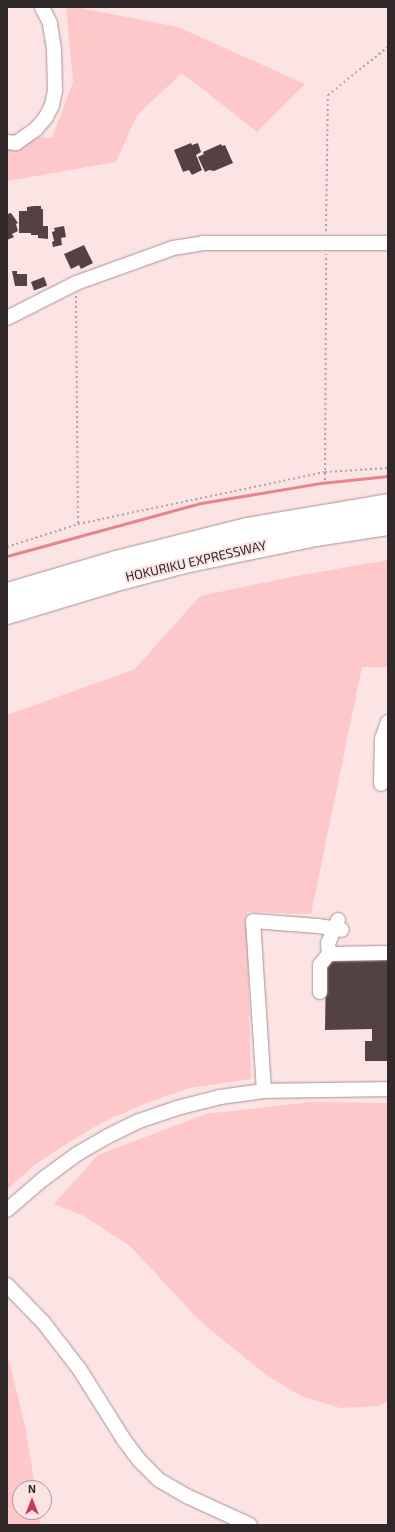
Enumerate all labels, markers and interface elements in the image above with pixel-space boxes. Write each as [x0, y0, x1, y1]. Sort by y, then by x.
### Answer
street label: HOKURIKU EXPRESSWAY [124, 537, 268, 585]
north arrow [12, 1480, 52, 1520]
text: N [28, 1482, 36, 1495]

